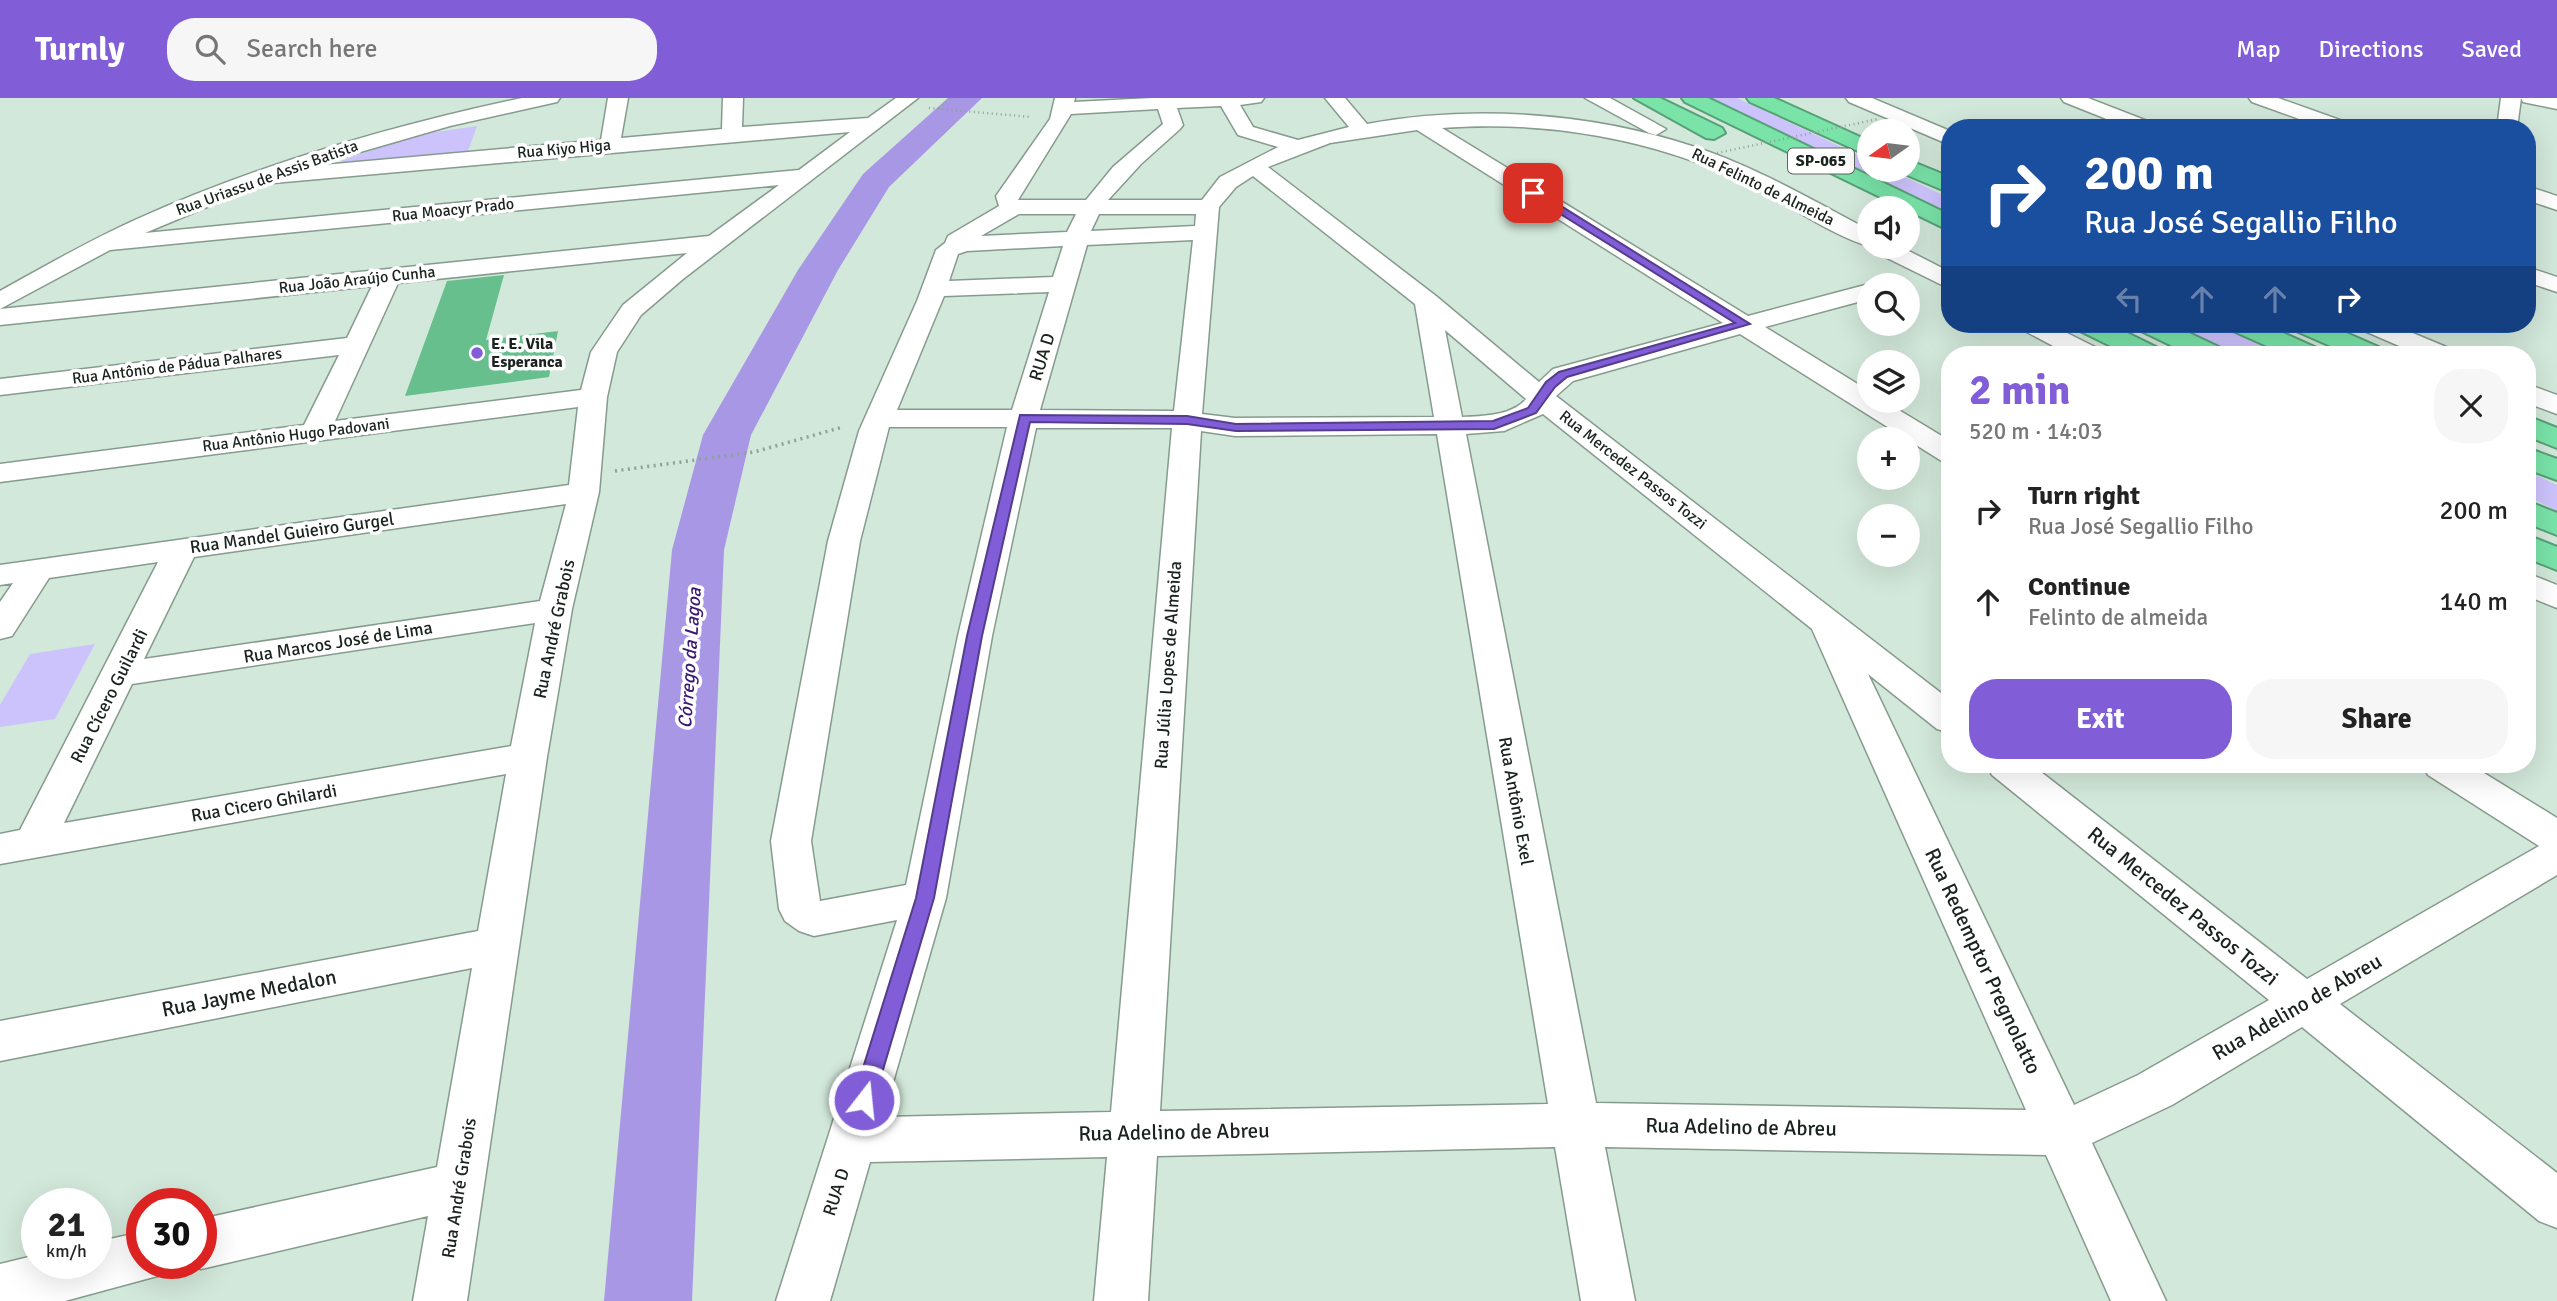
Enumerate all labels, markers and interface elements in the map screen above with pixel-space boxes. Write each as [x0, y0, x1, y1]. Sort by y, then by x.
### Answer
search box [167, 18, 657, 81]
text: Turnly [35, 29, 125, 70]
icon: search [191, 30, 229, 68]
text: Search here [247, 33, 378, 65]
text: Map [2236, 34, 2281, 64]
text: Directions [2319, 34, 2424, 64]
text: Saved [2462, 34, 2522, 64]
north arrow [1857, 119, 1920, 182]
map controls [1857, 119, 1920, 567]
street label: Rua Kiyo Higa [516, 135, 612, 163]
street label: Rua Uriassu de Assis Batista [173, 136, 361, 220]
text: 200 m [2084, 143, 2214, 203]
street label: Rua Felinto de Almeida [1688, 144, 1838, 230]
icon: right [1969, 147, 2060, 238]
road number: SP-065 [1788, 148, 1854, 174]
pin [1503, 163, 1563, 223]
icon: arrive [1514, 174, 1552, 212]
street label: Rua Moacyr Prado [391, 194, 515, 226]
button: sound [1857, 196, 1920, 259]
text: Rua José Segallio Filho [2084, 203, 2398, 242]
street label: Rua João Araújo Cunha [278, 262, 436, 298]
button: search [1857, 273, 1920, 336]
icon: left [2110, 280, 2148, 318]
icon: ahead [2183, 280, 2221, 318]
icon: ahead [2256, 280, 2294, 318]
icon: right [2329, 280, 2367, 318]
street label: RUA D [1024, 330, 1060, 384]
place label: E. E. Vila Esperanca [491, 334, 563, 372]
street label: Rua Antônio de Pádua Palhares [71, 343, 283, 389]
marker: E. E. Vila Esperanca [469, 345, 485, 361]
button: layers [1857, 350, 1920, 413]
text: 2 min [1969, 365, 2070, 416]
button: close [2434, 369, 2508, 443]
street label: Rua Mercedez Passos Tozzi [1555, 406, 1711, 534]
street label: Rua Antônio Hugo Padovani [201, 414, 391, 456]
text: 520 m · 14:03 [1969, 417, 2103, 446]
button: + [1857, 427, 1920, 490]
text: Turn right [2028, 480, 2140, 512]
icon: right [1969, 492, 2007, 530]
text: 200 m [2439, 495, 2508, 527]
button: − [1857, 504, 1920, 567]
street label: Rua Mandel Guieiro Gurgel [188, 508, 396, 558]
text: Rua José Segallio Filho [2028, 512, 2253, 541]
street label: Rua André Grabois [529, 557, 580, 701]
street label: Rua Júlia Lopes de Almeida [1150, 560, 1186, 770]
text: Continue [2028, 571, 2130, 603]
icon: ahead [1969, 583, 2007, 621]
water label: Córrego da Lagoa [673, 585, 707, 729]
text: 140 m [2439, 586, 2508, 618]
text: Felinto de almeida [2028, 603, 2208, 632]
street label: Rua Marcos José de Lima [242, 616, 434, 668]
street label: Rua Cícero Guilardi [66, 625, 152, 767]
button: Exit [1969, 679, 2232, 759]
button: Share [2246, 679, 2508, 759]
street label: Rua Antônio Exel [1494, 735, 1538, 867]
street label: Rua Cicero Ghilardi [189, 779, 339, 827]
street label: Rua Mercedez Passos Tozzi [2082, 821, 2284, 991]
street label: Rua Redemptor Pregnolatto [1919, 844, 2047, 1078]
street label: Rua Adelino de Abreu [2208, 948, 2386, 1066]
street label: Rua Jayme Medalon [159, 963, 339, 1023]
position arrow [827, 1063, 901, 1137]
street label: Rua Adelino de Abreu [1645, 1112, 1837, 1142]
street label: Rua André Grabois [437, 1116, 481, 1260]
street label: Rua Adelino de Abreu [1078, 1117, 1270, 1147]
street label: RUA D [818, 1165, 854, 1219]
speed limit sign: 30 [126, 1188, 217, 1279]
text: 21 [48, 1203, 85, 1246]
text: km/h [46, 1240, 87, 1262]

